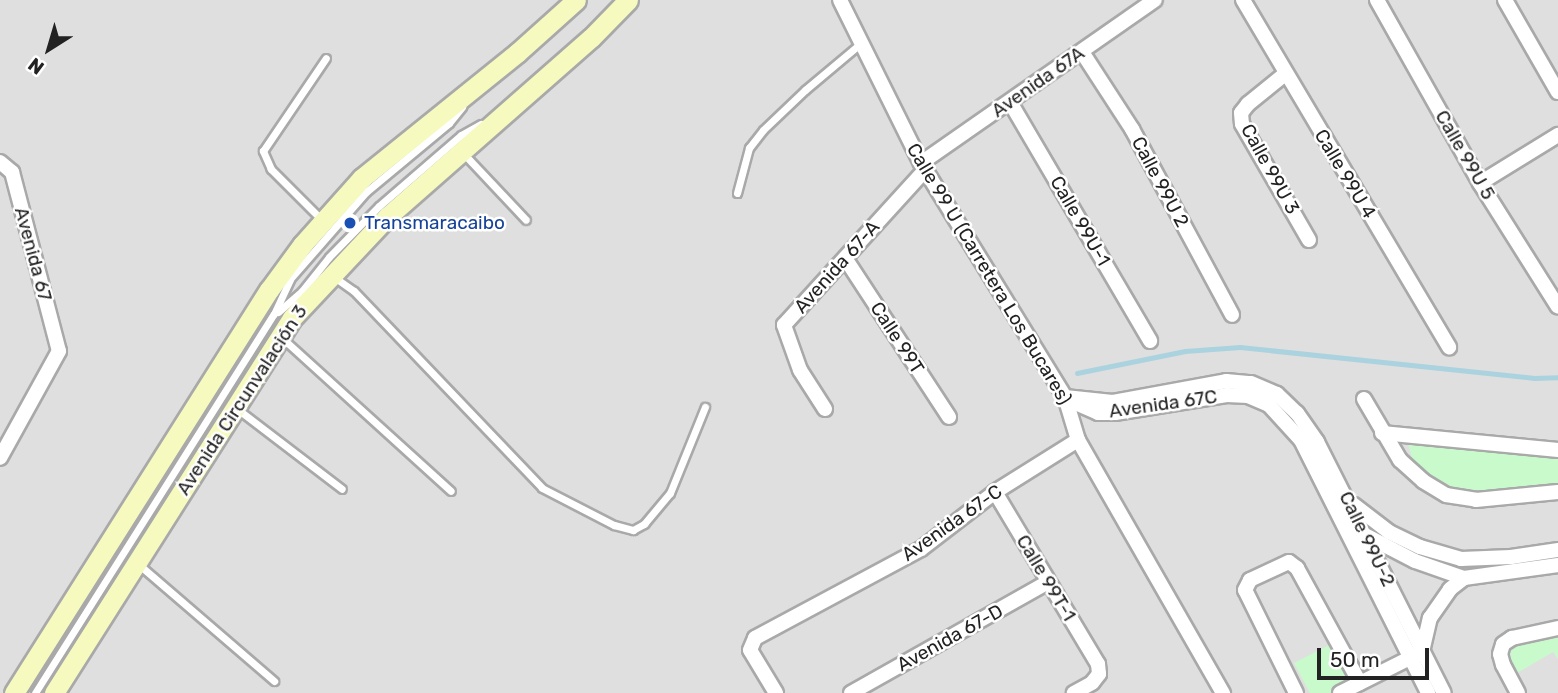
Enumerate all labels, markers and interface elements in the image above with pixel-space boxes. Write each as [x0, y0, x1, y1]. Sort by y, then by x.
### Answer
north arrow [14, 14, 84, 84]
street label: Avenida 67A [987, 42, 1089, 122]
text: N [24, 53, 48, 79]
street label: Calle 99U 5 [1430, 106, 1500, 204]
street label: Calle 99U 3 [1236, 120, 1304, 218]
street label: Calle 99U 4 [1309, 125, 1381, 223]
street label: Calle 99U 2 [1127, 133, 1193, 231]
street label: Calle 99 U (Carretera Los Bucares) [902, 139, 1076, 409]
street label: Calle 99U-1 [1045, 172, 1115, 270]
street label: Avenida 67 [10, 205, 56, 303]
place label: Transmaracaibo [364, 212, 505, 234]
marker: Transmaracaibo [342, 215, 358, 231]
street label: Avenida 67-A [789, 216, 885, 318]
street label: Calle 99T [865, 298, 929, 378]
street label: Avenida Circunvalación 3 [172, 301, 312, 499]
street label: Avenida 67C [1108, 385, 1218, 423]
street label: Avenida 67-C [897, 480, 1007, 566]
street label: Calle 99U-2 [1334, 488, 1400, 590]
street label: Calle 99T-1 [1011, 531, 1081, 625]
street label: Avenida 67-D [893, 600, 1007, 676]
scale bar [1320, 634, 1432, 678]
text: 50 m [1330, 647, 1380, 672]

